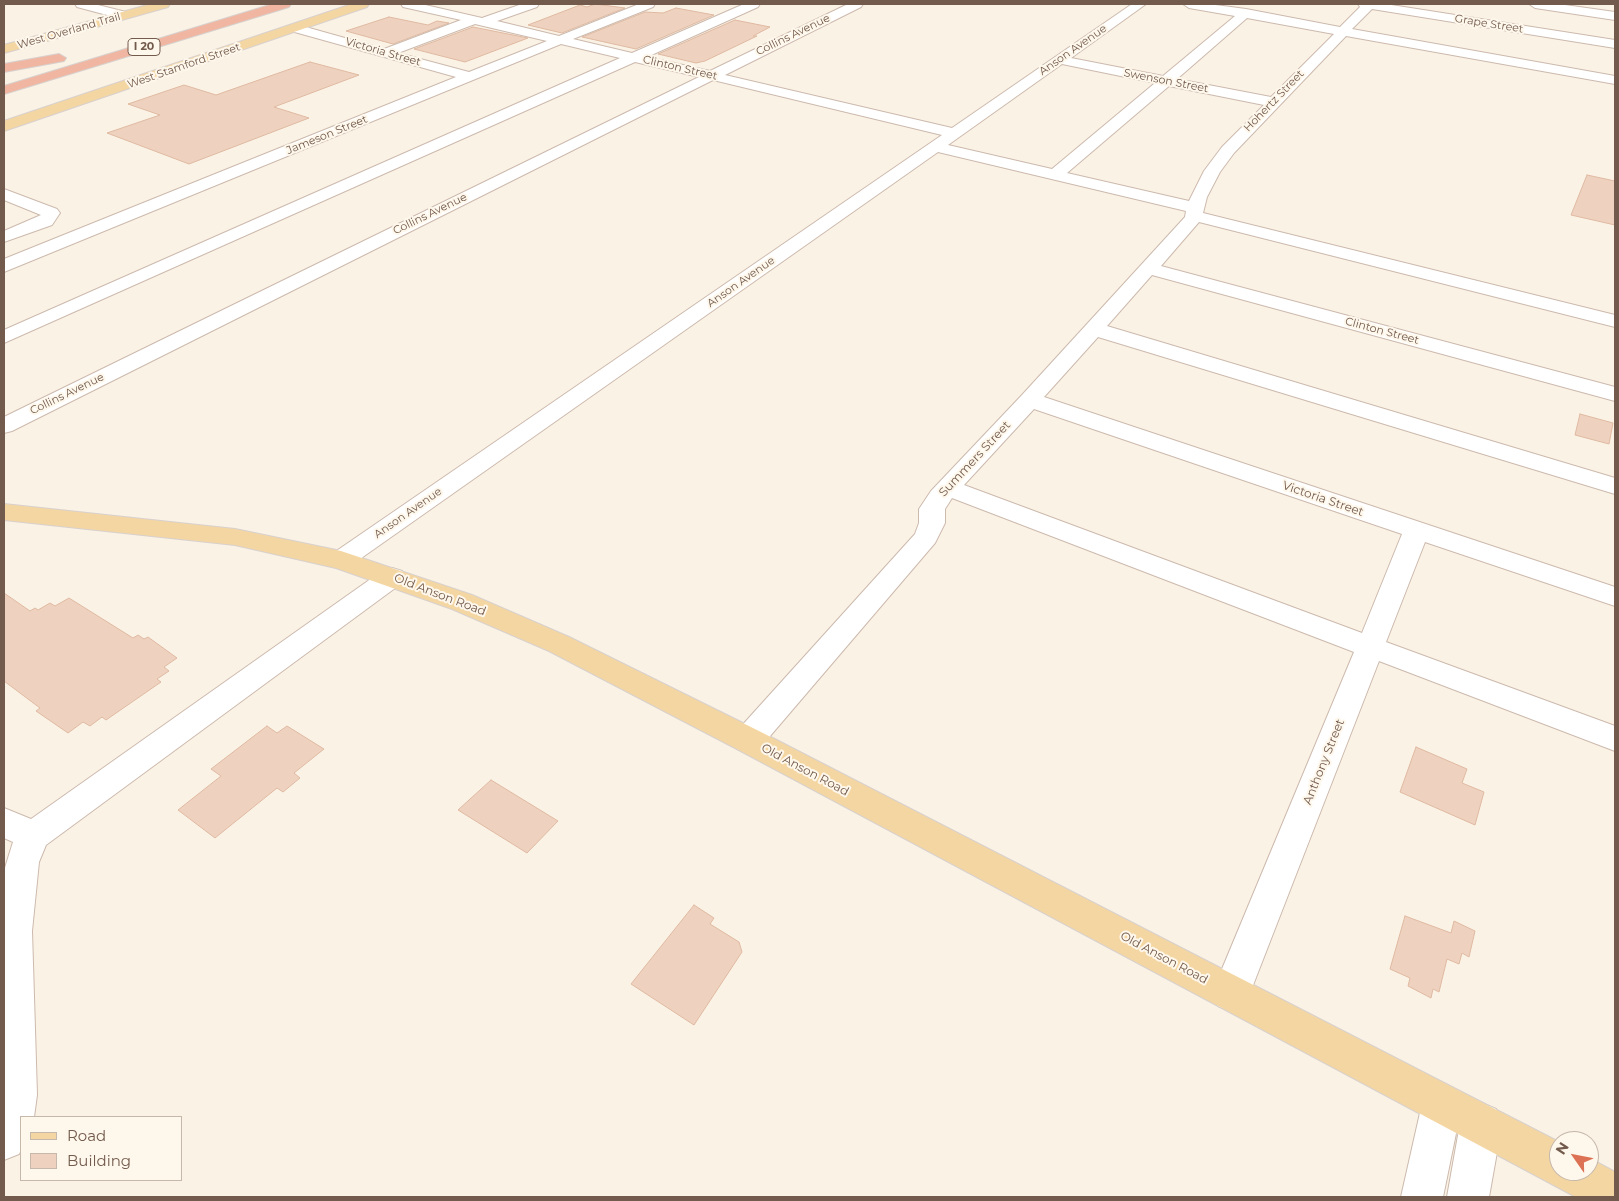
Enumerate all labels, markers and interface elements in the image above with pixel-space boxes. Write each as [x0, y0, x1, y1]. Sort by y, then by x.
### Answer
street label: West Overland Trail [16, 10, 122, 52]
street label: Collins Avenue [754, 11, 832, 59]
street label: Grape Street [1454, 12, 1524, 36]
street label: Anson Avenue [1037, 22, 1109, 78]
street label: Victoria Street [344, 35, 422, 69]
road number: I 20 [128, 38, 160, 56]
street label: West Stamford Street [126, 40, 242, 92]
street label: Clinton Street [642, 53, 718, 83]
street label: Swenson Street [1122, 66, 1210, 96]
street label: Hohertz Street [1241, 67, 1307, 135]
street label: Jameson Street [285, 113, 369, 157]
street label: Collins Avenue [391, 190, 469, 238]
street label: Anson Avenue [705, 254, 777, 310]
street label: Clinton Street [1344, 315, 1420, 347]
street label: Collins Avenue [28, 370, 106, 418]
street label: Summers Street [936, 418, 1014, 500]
street label: Victoria Street [1281, 478, 1365, 520]
street label: Anson Avenue [372, 485, 444, 541]
street label: Old Anson Road [392, 571, 488, 619]
street label: Anthony Street [1300, 717, 1348, 807]
street label: Old Anson Road [759, 741, 851, 799]
street label: Old Anson Road [1118, 929, 1210, 987]
legend [20, 1116, 182, 1181]
text: Road [67, 1126, 106, 1145]
north arrow [1549, 1131, 1599, 1181]
text: N [1552, 1139, 1573, 1158]
text: Building [67, 1151, 131, 1170]

